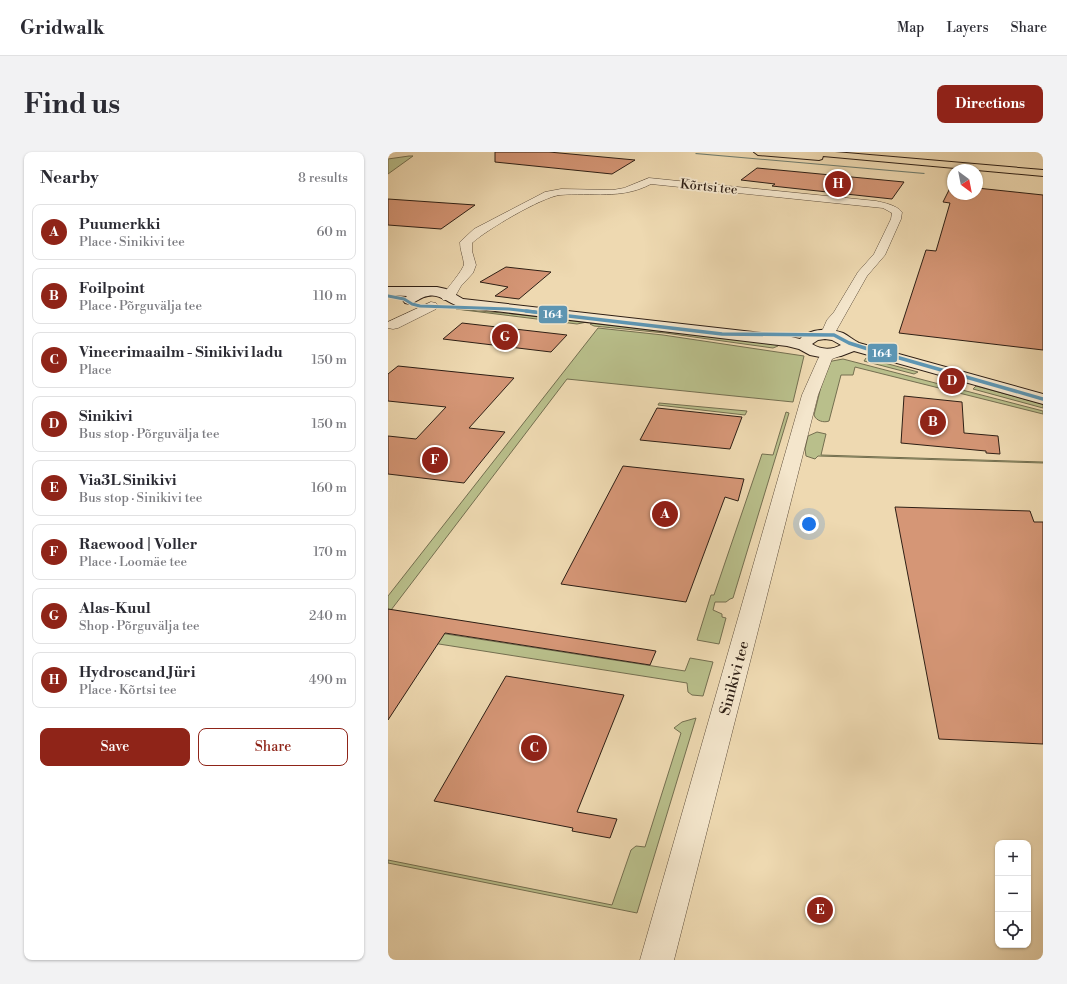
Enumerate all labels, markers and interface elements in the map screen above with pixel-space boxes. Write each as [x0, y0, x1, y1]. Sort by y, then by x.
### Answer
text: Gridwalk [20, 16, 104, 40]
text: Map [897, 19, 924, 37]
text: Layers [946, 19, 989, 37]
text: Share [1011, 19, 1047, 37]
button: Directions [937, 85, 1043, 123]
text: Find us [24, 87, 120, 122]
north arrow [947, 164, 983, 200]
text: Nearby [40, 167, 99, 189]
pin: H [825, 169, 851, 199]
text: 8 results [298, 170, 348, 186]
street label: Kõrtsi tee [679, 176, 739, 198]
text: Puumerkki [79, 215, 160, 234]
text: A [49, 224, 59, 240]
text: 60 m [316, 224, 347, 240]
text: Place · Sinikivi tee [79, 234, 185, 250]
text: Foilpoint [79, 279, 145, 298]
text: B [49, 288, 59, 304]
text: 110 m [313, 288, 347, 304]
text: Place · Põrguvälja tee [79, 298, 202, 314]
line badge: 164 [538, 305, 568, 324]
text: 164 [543, 308, 563, 322]
pin: G [492, 322, 518, 352]
text: Vineerimaailm - Sinikivi ladu [79, 343, 283, 362]
line badge: 164 [867, 343, 898, 363]
text: 164 [872, 347, 892, 361]
text: C [49, 352, 59, 368]
text: 150 m [312, 352, 347, 368]
text: Place [79, 362, 111, 378]
pin: D [939, 366, 965, 396]
text: Sinikivi [79, 407, 133, 426]
pin: B [920, 407, 946, 437]
text: D [49, 416, 59, 432]
text: 150 m [312, 416, 347, 432]
text: Bus stop · Põrguvälja tee [79, 426, 220, 442]
pin: F [422, 445, 448, 475]
text: Via3L Sinikivi [79, 471, 177, 490]
text: E [49, 480, 59, 496]
text: 160 m [311, 480, 347, 496]
text: Bus stop · Sinikivi tee [79, 490, 202, 506]
pin: A [652, 499, 678, 529]
your location [799, 514, 819, 534]
text: Raewood | Voller [79, 535, 197, 554]
text: F [49, 544, 59, 560]
text: 170 m [313, 544, 347, 560]
text: Place · Loomäe tee [79, 554, 187, 570]
text: Alas-Kuul [79, 599, 151, 618]
text: G [49, 608, 59, 624]
text: 240 m [309, 608, 347, 624]
text: Shop · Põrguvälja tee [79, 618, 200, 634]
street label: Sinikivi tee [715, 639, 754, 717]
text: Hydroscand Jüri [79, 663, 195, 682]
text: H [49, 672, 59, 688]
text: 490 m [309, 672, 347, 688]
text: Place · Kõrtsi tee [79, 682, 177, 698]
button: Save [40, 728, 190, 766]
button: Share [198, 728, 348, 766]
pin: C [521, 733, 547, 763]
map controls [995, 840, 1031, 948]
button: + [995, 840, 1031, 876]
button: − [995, 876, 1031, 912]
pin: E [807, 895, 833, 925]
button: locate [995, 912, 1031, 948]

